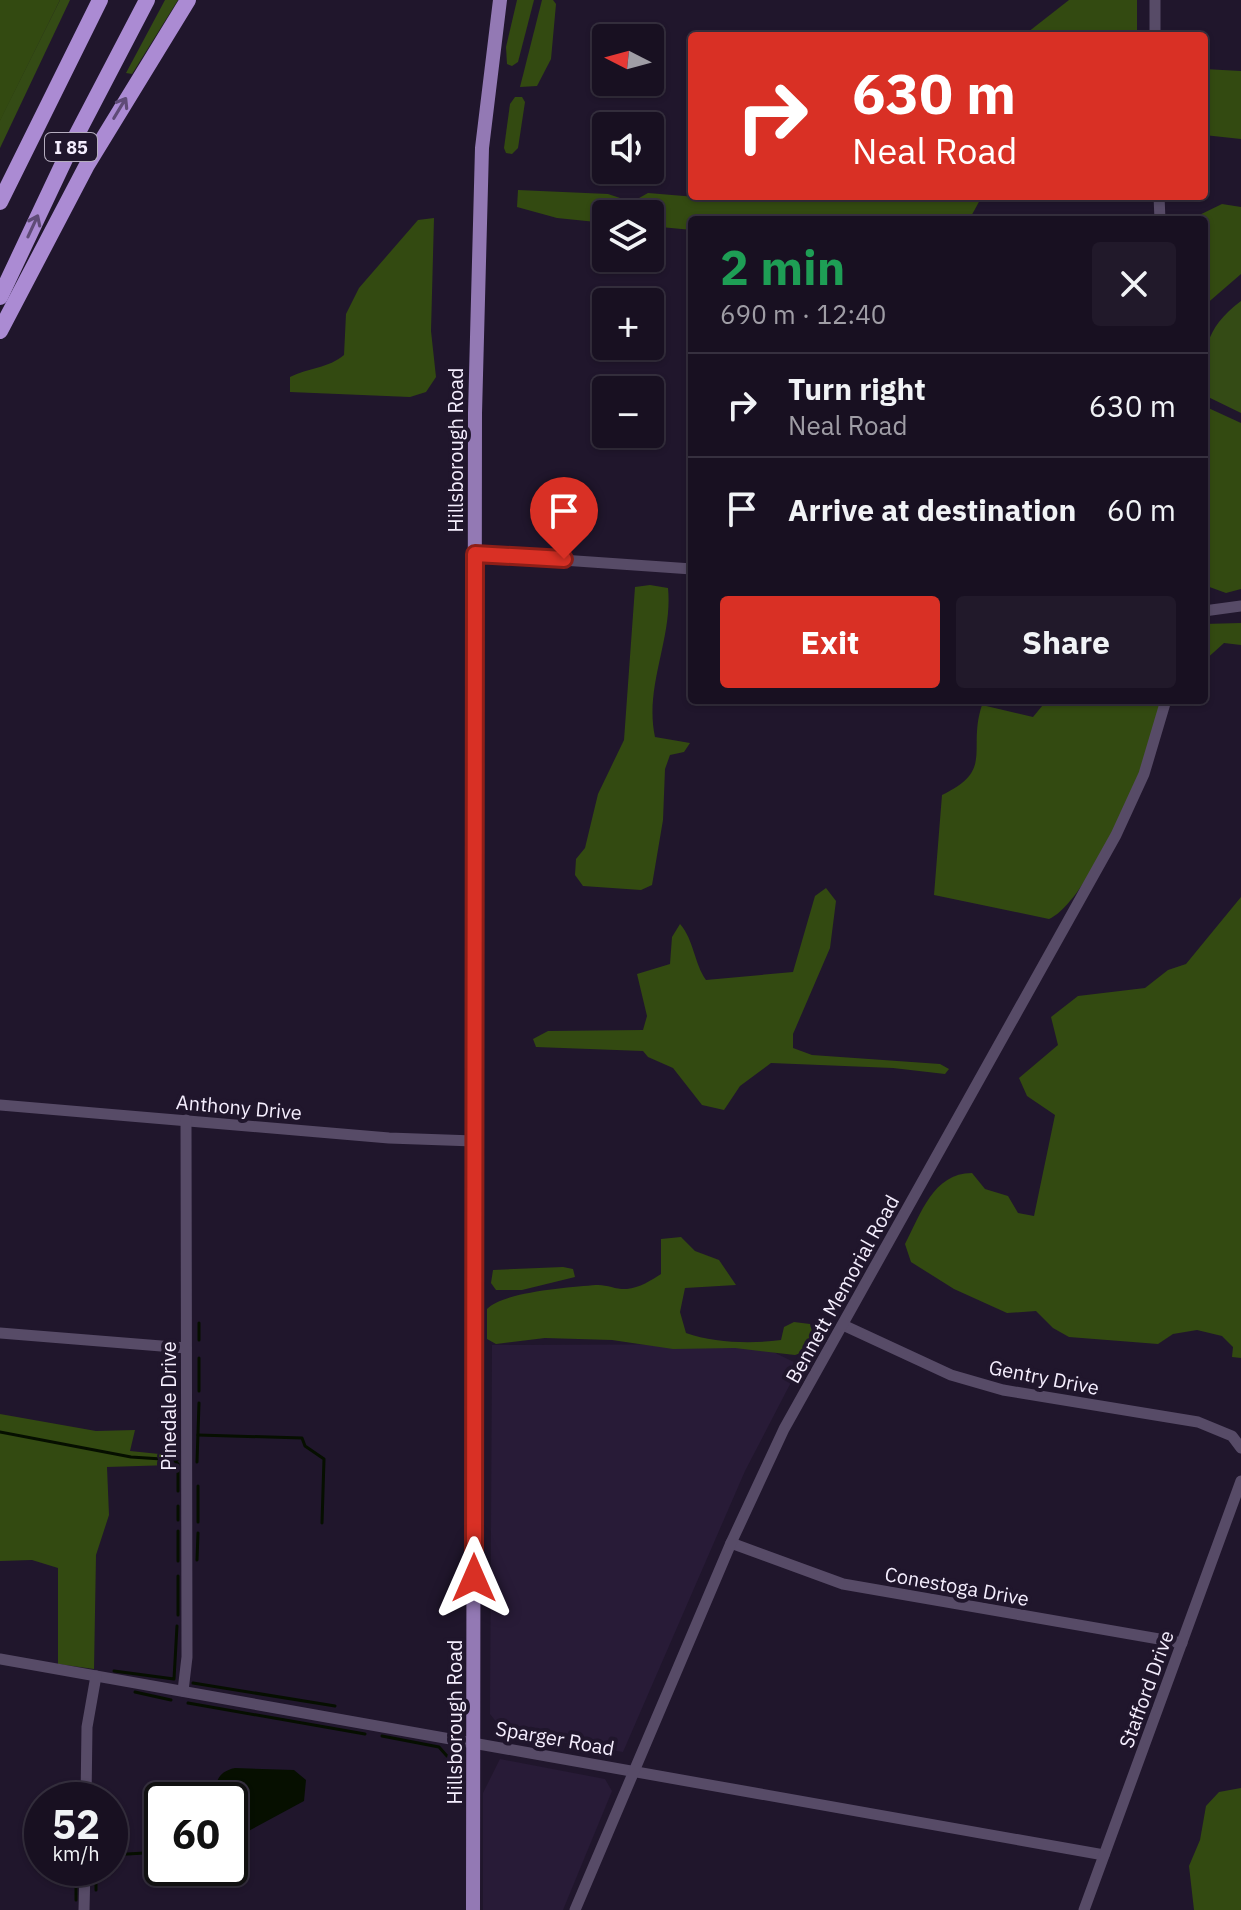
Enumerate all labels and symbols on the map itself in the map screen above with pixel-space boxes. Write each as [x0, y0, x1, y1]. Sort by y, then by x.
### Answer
north arrow [592, 24, 664, 96]
one-way arrow [112, 97, 128, 120]
road number: I 85 [45, 133, 97, 161]
one-way arrow [26, 214, 41, 238]
street label: Hillsborough Road [442, 368, 469, 532]
pin [530, 477, 598, 559]
street label: Anthony Drive [175, 1088, 303, 1126]
street label: Bennett Memorial Road [779, 1190, 905, 1388]
street label: Pinedale Drive [155, 1341, 182, 1471]
street label: Gentry Drive [986, 1353, 1102, 1401]
position arrow [432, 1536, 516, 1620]
street label: Conestoga Drive [883, 1560, 1031, 1612]
street label: Stafford Drive [1112, 1626, 1180, 1752]
street label: Hillsborough Road [441, 1640, 468, 1804]
street label: Sparger Road [493, 1714, 617, 1762]
speed limit sign: 60 [144, 1782, 248, 1886]

